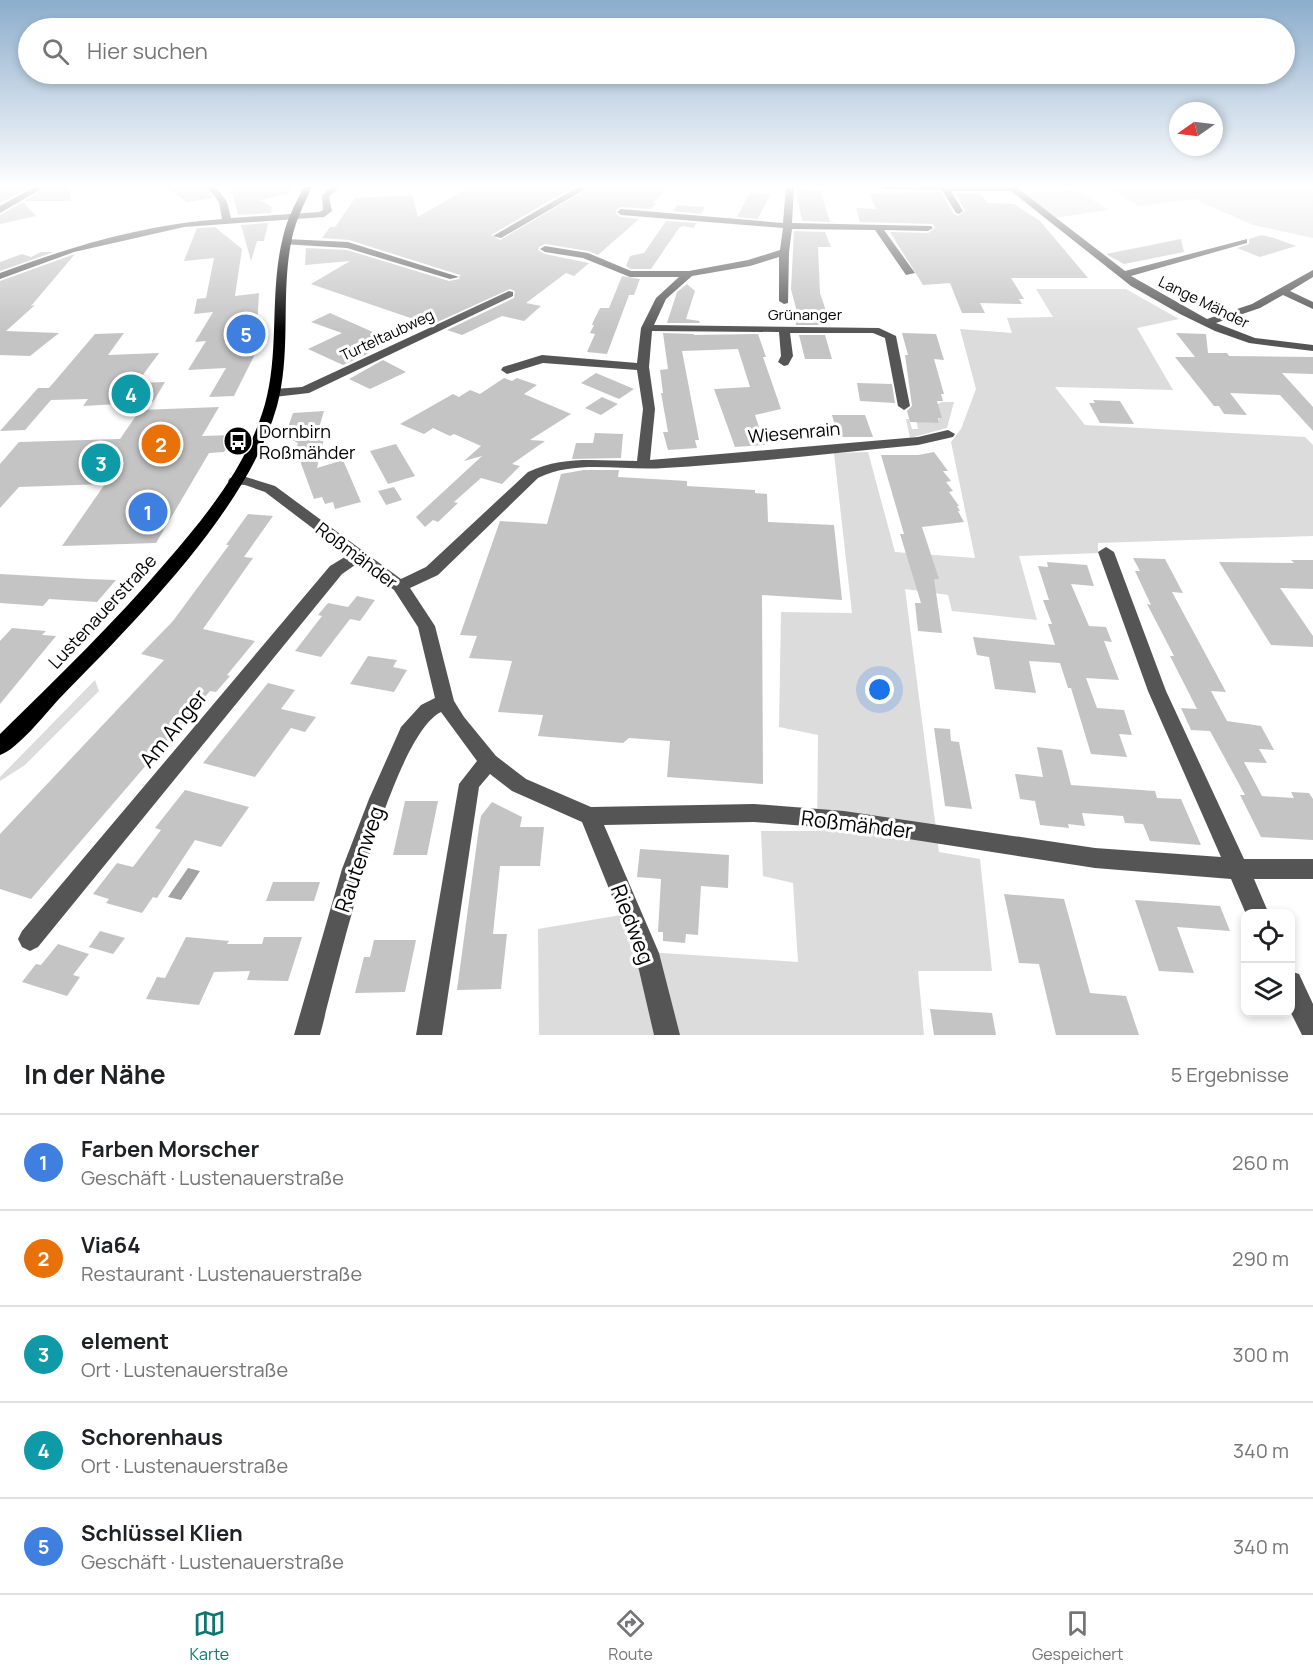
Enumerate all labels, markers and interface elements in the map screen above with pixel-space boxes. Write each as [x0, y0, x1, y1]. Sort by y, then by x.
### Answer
search box [18, 18, 1295, 84]
icon: search [39, 35, 72, 68]
text: Hier suchen [87, 36, 208, 66]
north arrow [1169, 102, 1223, 156]
street label: Lange Mähder [1155, 271, 1253, 333]
street label: Turteltaubweg [337, 304, 437, 366]
street label: Grünanger [768, 304, 843, 325]
pin: 5 [226, 312, 266, 356]
pin: 4 [112, 372, 150, 416]
street label: Wiesenrain [747, 416, 841, 448]
place label: Dornbirn Roßmähder [259, 419, 356, 464]
pin: 2 [142, 422, 180, 466]
bus stop icon: Dornbirn Roßmähder [222, 425, 254, 457]
pin: 3 [82, 440, 120, 486]
pin: 1 [128, 490, 168, 534]
street label: Roßmähder [311, 516, 403, 594]
street label: Lustenauerstraße [43, 548, 161, 674]
your location [865, 675, 894, 704]
street label: Am Anger [133, 683, 214, 773]
street label: Rautenweg [328, 802, 390, 916]
street label: Roßmähder [799, 803, 915, 845]
street label: Riedweg [605, 880, 661, 968]
map controls [1241, 909, 1295, 1017]
button: locate [1241, 909, 1295, 963]
button: layers [1241, 963, 1295, 1017]
text: In der Nähe [24, 1056, 166, 1092]
text: 5 Ergebnisse [1171, 1061, 1289, 1088]
text: Farben Morscher [81, 1134, 259, 1164]
text: 1 [39, 1149, 48, 1176]
text: 260 m [1232, 1149, 1289, 1176]
text: Geschäft · Lustenauerstraße [81, 1164, 344, 1191]
text: Via64 [81, 1230, 141, 1260]
text: 2 [38, 1245, 49, 1272]
text: 290 m [1232, 1245, 1289, 1272]
text: Restaurant · Lustenauerstraße [81, 1260, 362, 1287]
text: element [81, 1326, 169, 1356]
text: 3 [38, 1341, 49, 1368]
text: 300 m [1233, 1341, 1289, 1368]
text: Ort · Lustenauerstraße [81, 1356, 288, 1383]
text: Schorenhaus [81, 1422, 223, 1452]
text: 4 [37, 1437, 50, 1464]
text: 340 m [1233, 1437, 1289, 1464]
text: Ort · Lustenauerstraße [81, 1452, 288, 1479]
text: Schlüssel Klien [81, 1518, 243, 1548]
text: 5 [38, 1533, 49, 1560]
text: 340 m [1233, 1533, 1289, 1560]
text: Geschäft · Lustenauerstraße [81, 1548, 344, 1575]
tab: Karte [190, 1607, 229, 1665]
tab: Route [608, 1607, 653, 1665]
tab: Gespeichert [1032, 1607, 1123, 1665]

